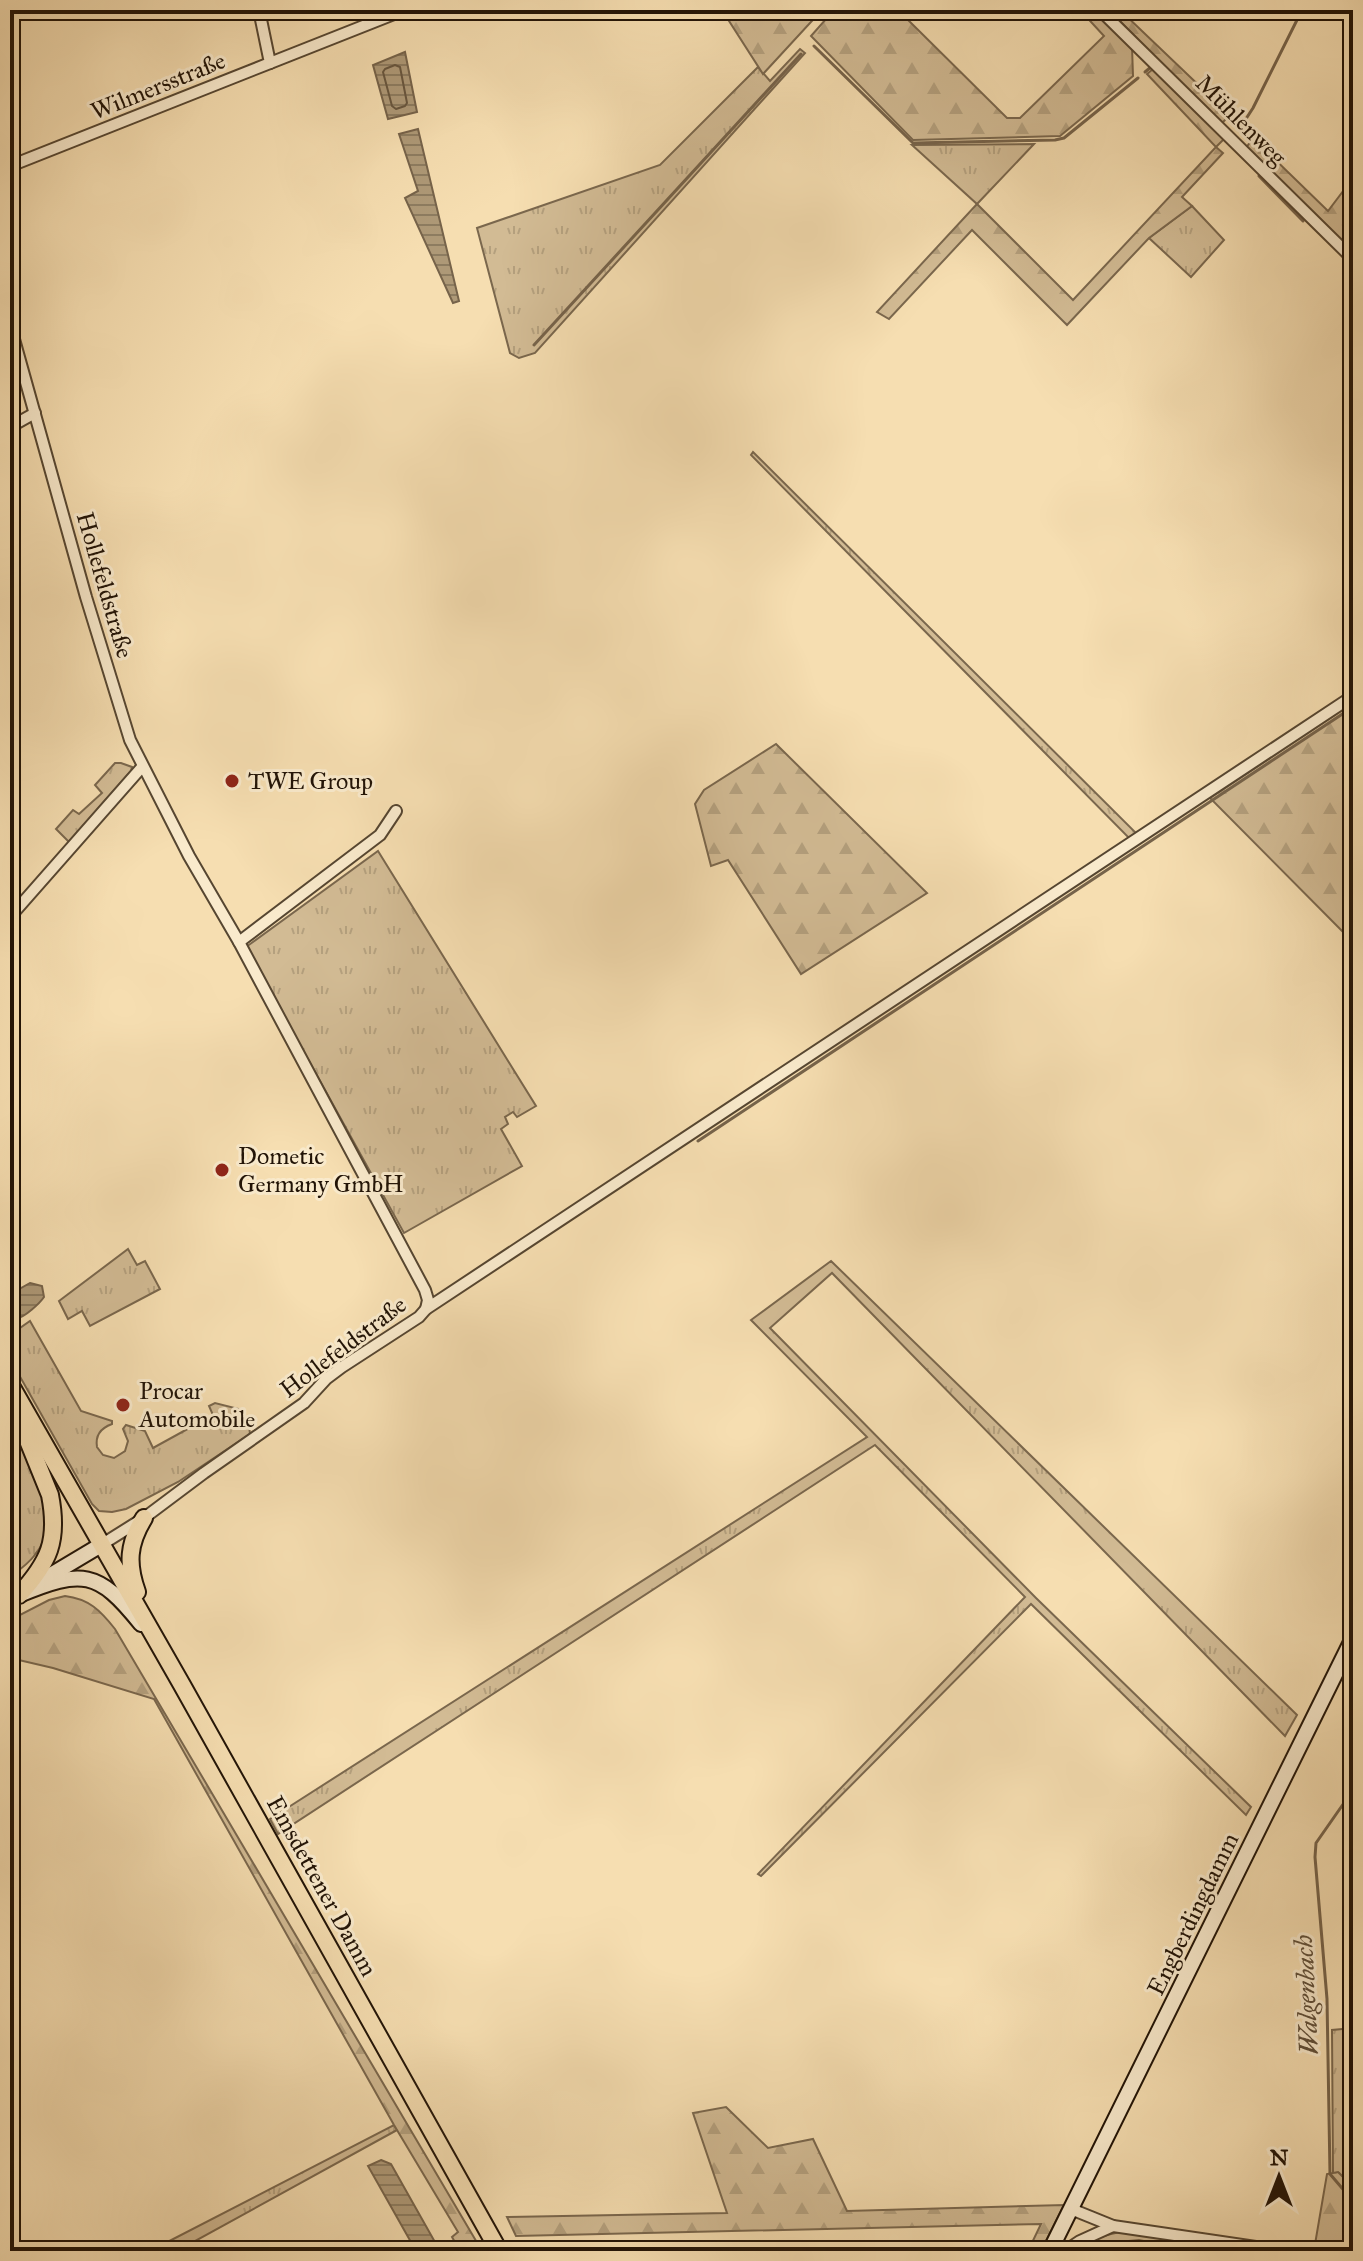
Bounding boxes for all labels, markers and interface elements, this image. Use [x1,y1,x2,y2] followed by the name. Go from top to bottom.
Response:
[86,45,230,127] street label: Wilmersstraße
[1189,68,1293,172] street label: Mühlenweg
[70,508,140,662] street label: Hollefeldstraße
[248,766,373,796] place label: TWE Group
[223,772,241,790] marker: TWE Group
[238,1141,403,1199] place label: Dometic Germany GmbH
[213,1161,231,1179] marker: Dometic Germany GmbH
[274,1290,412,1404] street label: Hollefeldstraße
[138,1376,255,1434] place label: Procar Automobile
[114,1396,132,1414] marker: Procar Automobile
[260,1791,384,1981] street label: Emsdettener Damm
[1141,1828,1245,2000] street label: Engberdingdamm
[1287,1934,1325,2056] water label: Walgenbach
[1239,2137,1319,2217] north arrow
[1270,2144,1289,2171] text: N

